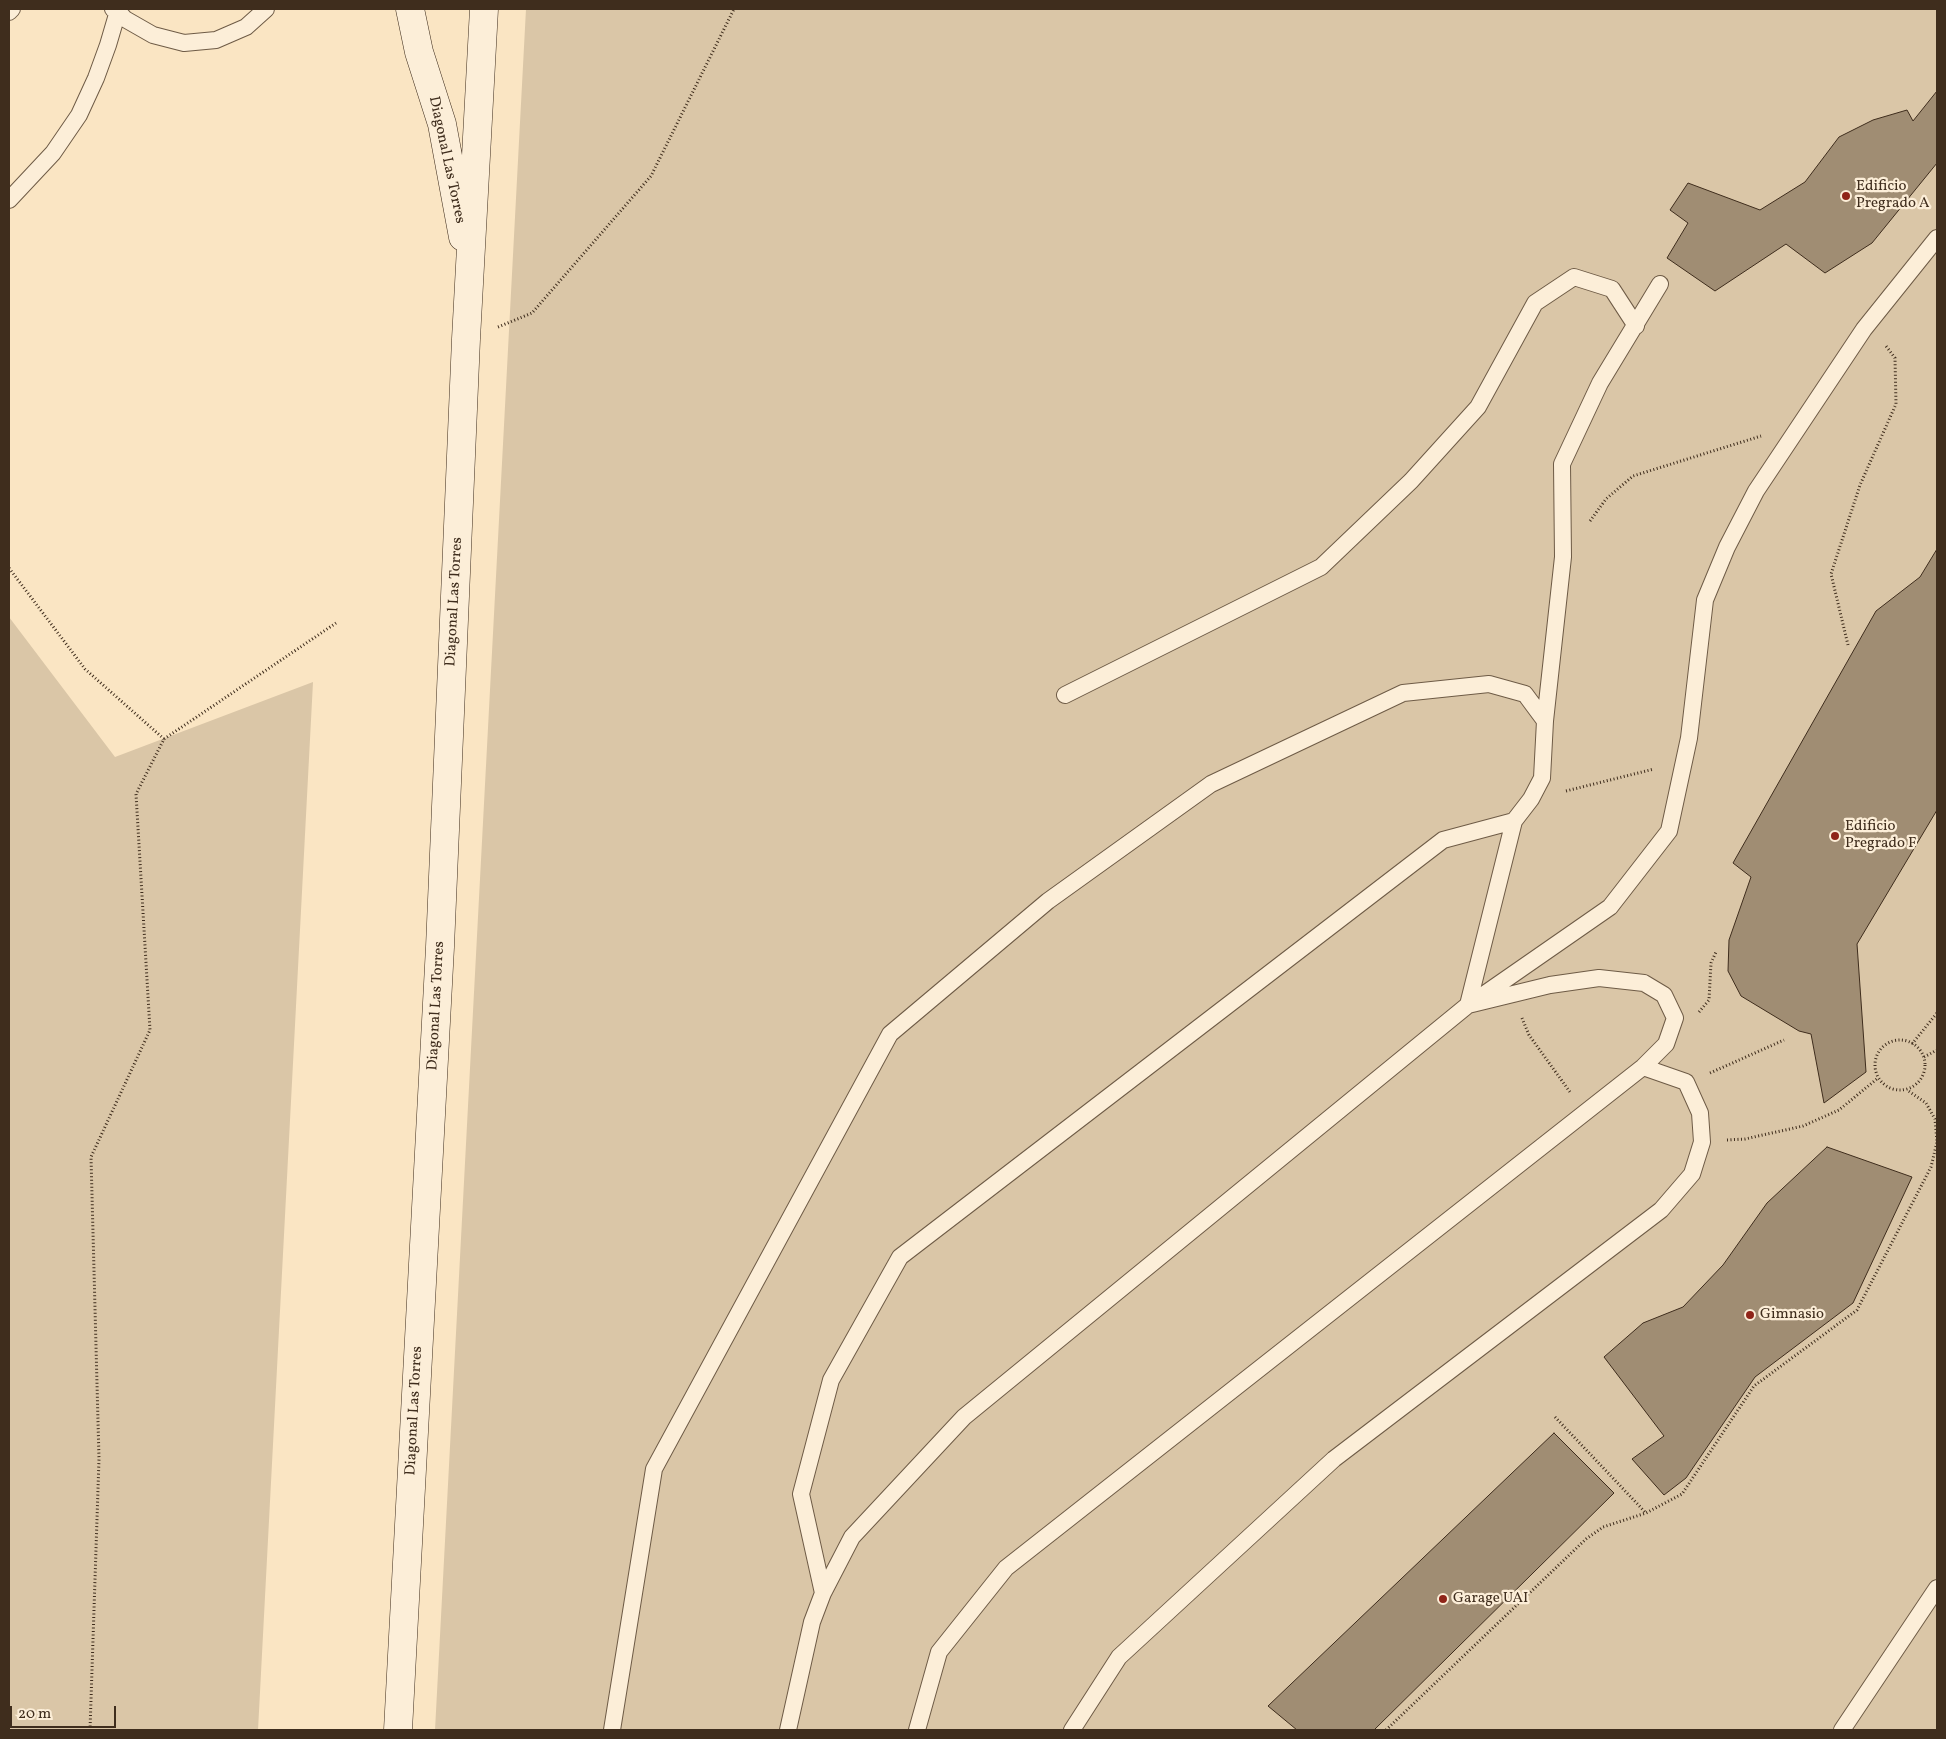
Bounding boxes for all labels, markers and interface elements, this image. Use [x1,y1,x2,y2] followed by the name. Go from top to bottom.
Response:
[424,95,468,225] street label: Diagonal Las Torres
[1856,178,1930,213] place label: Edificio Pregrado A
[1840,190,1852,202] marker: Edificio Pregrado A
[443,537,467,667] street label: Diagonal Las Torres
[1845,818,1916,853] place label: Edificio Pregrado F
[1829,830,1841,842] marker: Edificio Pregrado F
[425,941,449,1071] street label: Diagonal Las Torres
[1760,1306,1824,1324] place label: Gimnasio
[1744,1309,1756,1321] marker: Gimnasio
[403,1346,427,1476] street label: Diagonal Las Torres
[1453,1590,1528,1608] place label: Garage UAI
[1437,1593,1449,1605] marker: Garage UAI
[12,1696,119,1728] scale bar
[18,1704,51,1725] text: 20 m

